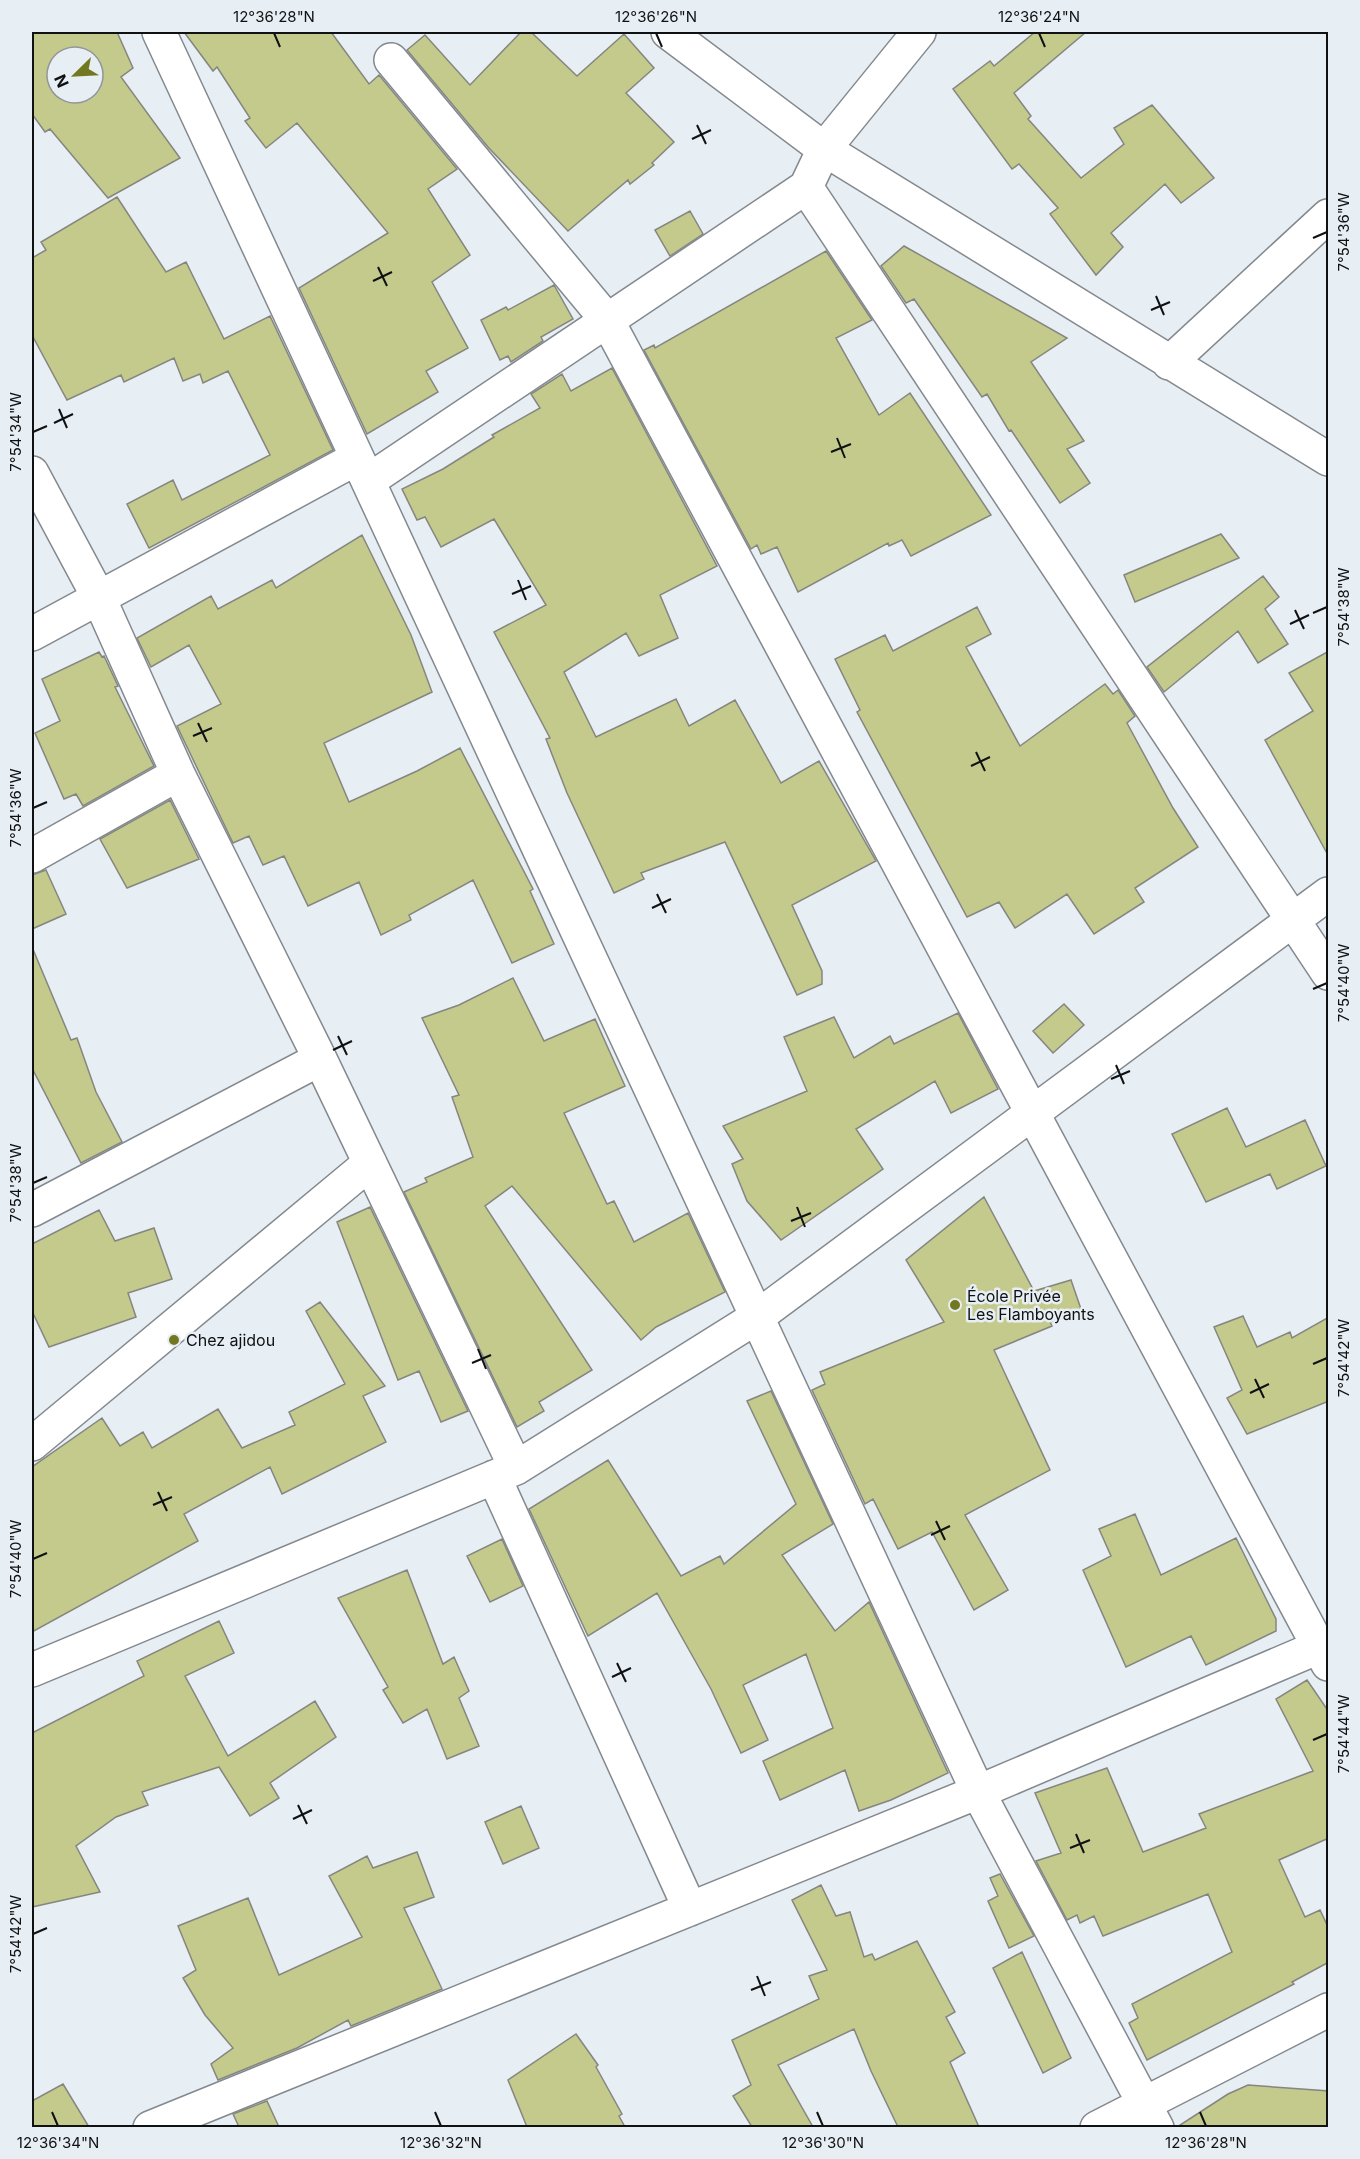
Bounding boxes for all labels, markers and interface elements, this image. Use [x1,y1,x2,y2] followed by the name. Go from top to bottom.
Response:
[233,7,315,26] text: 12°36'28"N
[615,7,697,26] text: 12°36'26"N
[998,7,1080,26] text: 12°36'24"N
[45,45,105,105] north arrow
[50,71,73,91] text: N
[1334,192,1353,271] text: 7°54'36"W
[6,392,25,472] text: 7°54'34"W
[1334,567,1353,646] text: 7°54'38"W
[6,768,25,847] text: 7°54'36"W
[1334,943,1353,1022] text: 7°54'40"W
[6,1143,25,1222] text: 7°54'38"W
[967,1286,1095,1324] place label: École Privée Les Flamboyants
[948,1298,962,1312] marker: École Privée Les Flamboyants
[1334,1319,1353,1397] text: 7°54'42"W
[186,1330,275,1350] place label: Chez ajidou
[167,1333,181,1347] marker: Chez ajidou
[6,1519,25,1598] text: 7°54'40"W
[1334,1694,1353,1773] text: 7°54'44"W
[6,1895,25,1973] text: 7°54'42"W
[17,2133,99,2152] text: 12°36'34"N
[400,2133,482,2152] text: 12°36'32"N
[782,2133,864,2152] text: 12°36'30"N
[1165,2133,1247,2152] text: 12°36'28"N

